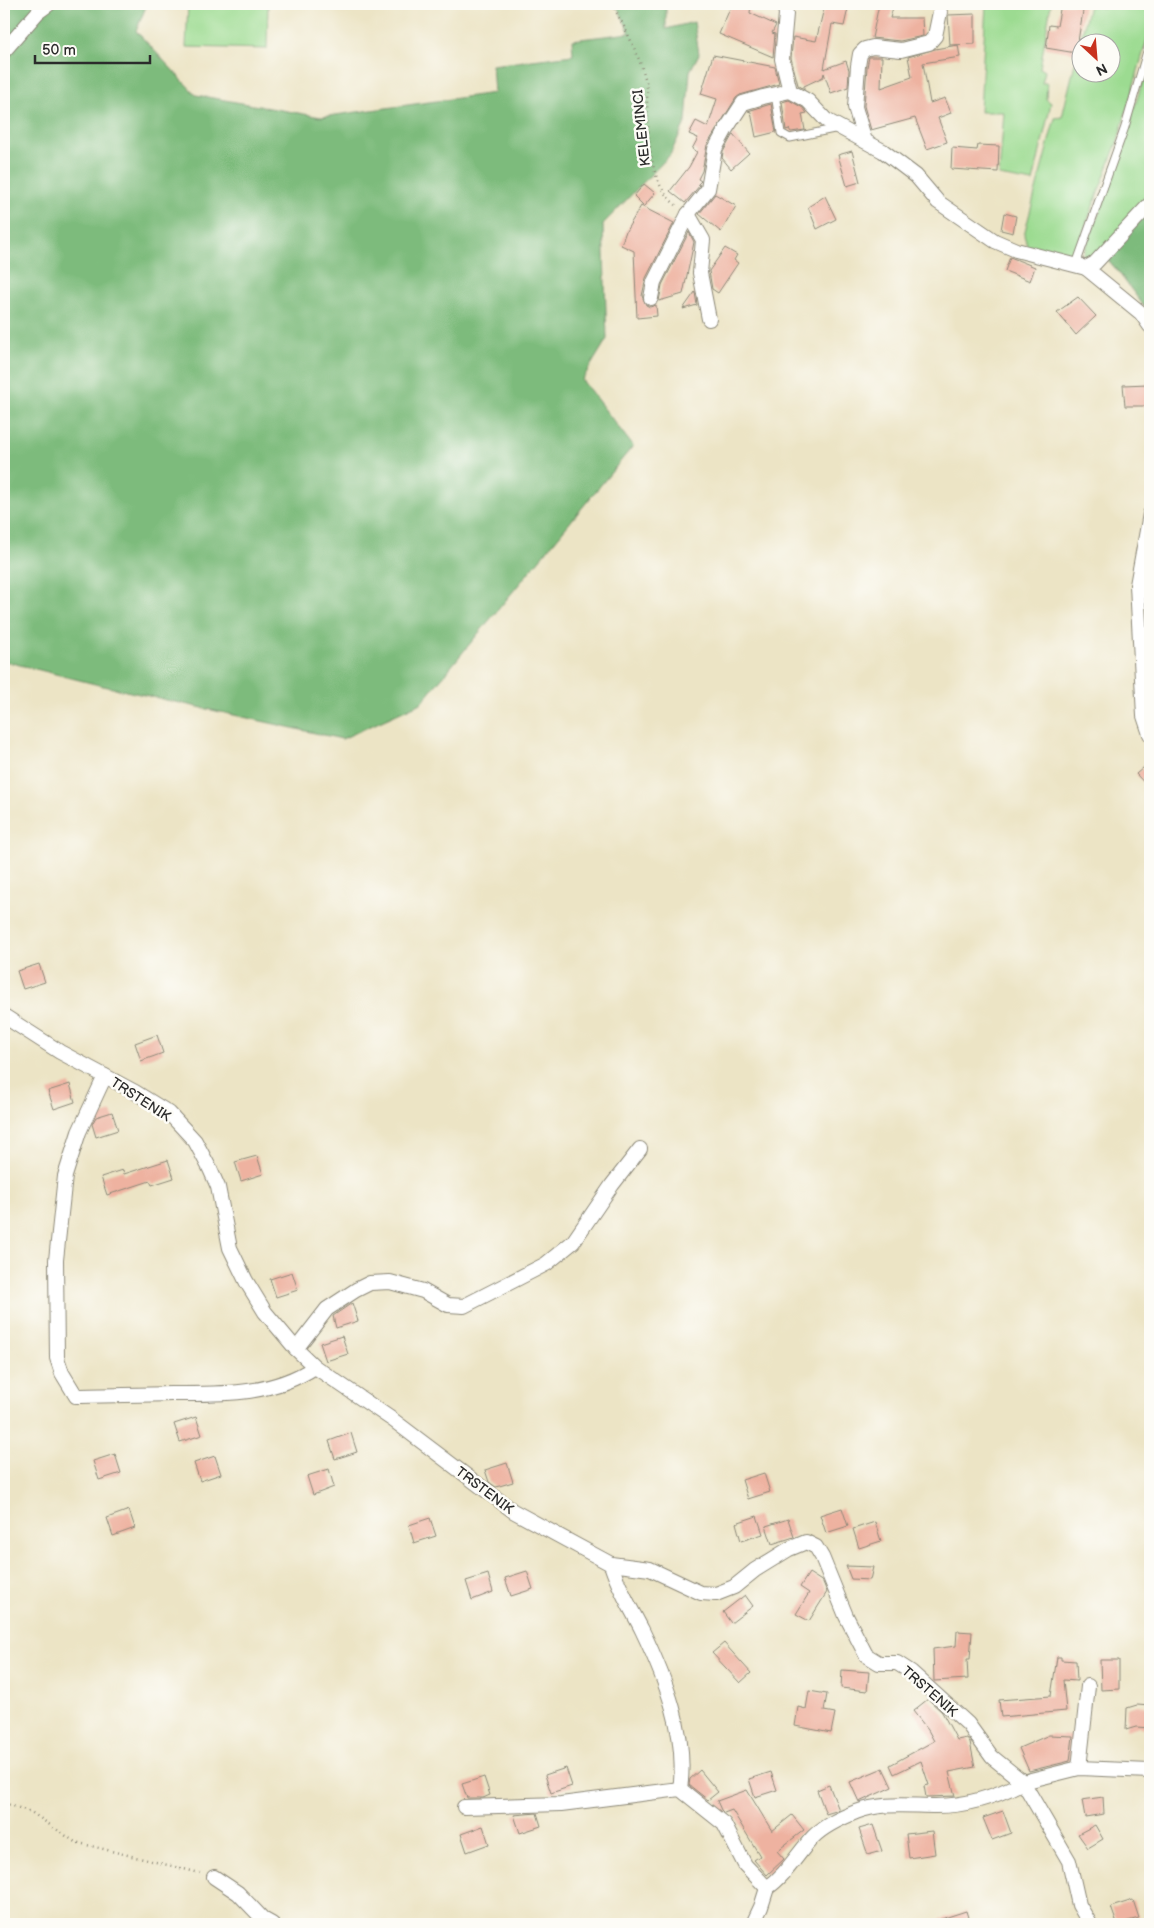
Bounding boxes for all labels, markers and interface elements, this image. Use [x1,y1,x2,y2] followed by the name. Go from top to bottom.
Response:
[35,32,150,64] scale bar
[1072,32,1122,82] north arrow
[42,41,76,60] text: 50 m
[1093,59,1110,79] text: N
[629,89,654,167] street label: KELEMINCI
[108,1074,175,1126] street label: TRSTENIK
[452,1463,518,1518] street label: TRSTENIK
[898,1663,962,1721] street label: TRSTENIK

